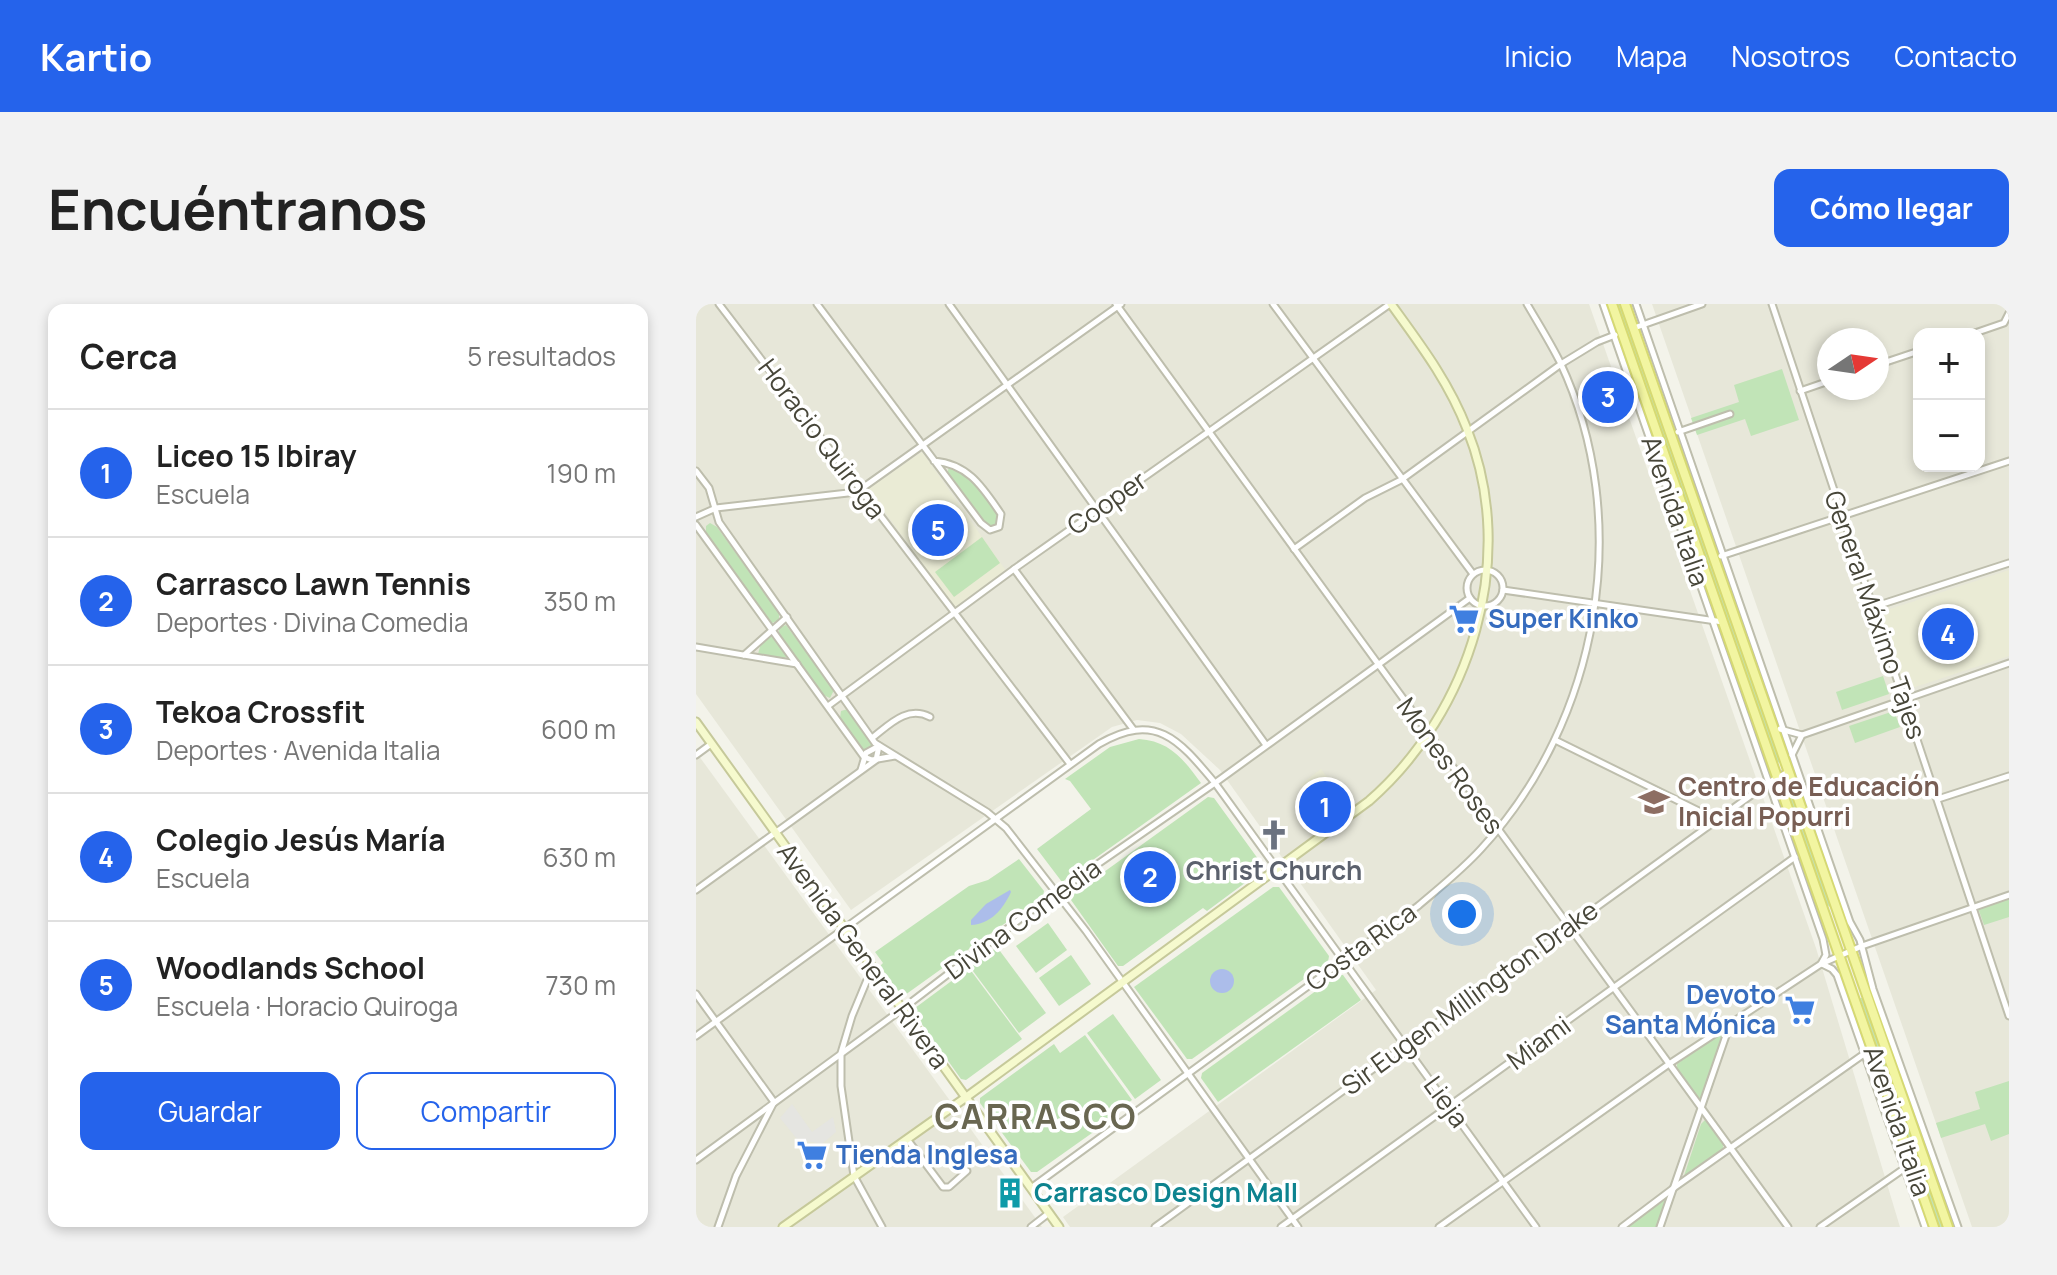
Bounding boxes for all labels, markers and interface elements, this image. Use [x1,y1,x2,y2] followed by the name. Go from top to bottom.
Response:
[40,30,152,82] text: Kartio
[1504,37,1572,75] text: Inicio
[1616,37,1687,75] text: Mapa
[1731,37,1850,75] text: Nosotros
[1894,37,2017,75] text: Contacto
[1774,169,2009,247] button: Cómo llegar
[48,170,427,247] text: Encuéntranos
[1817,328,1889,400] north arrow
[1913,328,1985,472] map controls
[1913,328,1985,400] button: +
[80,333,178,379] text: Cerca
[467,338,616,374] text: 5 resultados
[751,351,895,526] street label: Horacio Quiroga
[1582,367,1634,427] pin: 3
[1913,400,1985,472] button: −
[1633,431,1719,591] street label: Avenida Italia
[156,435,357,476] text: Liceo 15 Ibiray
[100,455,112,491] text: 1
[547,455,616,491] text: 190 m
[1060,462,1153,543] street label: Cooper
[156,476,250,512] text: Escuela
[1817,486,1935,744] street label: General Máximo Tajes
[912,500,964,560] pin: 5
[156,563,471,604] text: Carrasco Lawn Tennis
[98,583,114,619] text: 2
[543,583,616,619] text: 350 m
[1488,600,1639,636] place label: Super Kinko
[1447,602,1481,636] supermarket icon: Super Kinko
[156,604,468,640] text: Deportes · Divina Comedia
[1922,604,1974,664] pin: 4
[1389,690,1513,841] street label: Mones Roses
[156,691,365,732] text: Tekoa Crossfit
[98,711,114,747] text: 3
[541,711,616,747] text: 600 m
[156,732,440,768] text: Deportes · Avenida Italia
[1678,768,1940,834] place label: Centro de Educación Inicial Popurri
[1299,777,1351,837] pin: 1
[1637,785,1671,819] school or university icon: Centro de Educación Inicial Popurri
[1257,818,1291,852] church icon: Christ Church
[156,819,446,860] text: Colegio Jesús María
[769,835,958,1076] street label: Avenida General Rivera
[98,839,114,875] text: 4
[542,839,616,875] text: 630 m
[1124,847,1176,907] pin: 2
[937,849,1108,987] street label: Divina Comedia
[1186,852,1362,888] place label: Christ Church
[156,860,250,896] text: Escuela
[1334,892,1605,1103] street label: Sir Eugen Millington Drake
[1298,894,1423,999] street label: Costa Rica
[1442,894,1482,934] your location
[156,947,425,988] text: Woodlands School
[98,967,114,1003] text: 5
[545,967,616,1003] text: 730 m
[1605,976,1776,1042] place label: Devoto Santa Mónica
[156,988,458,1024] text: Escuela · Horacio Quiroga
[1783,993,1817,1027] supermarket icon: Devoto Santa Mónica
[1499,1007,1578,1077] street label: Miami
[1855,1041,1941,1201] street label: Avenida Italia
[1416,1068,1478,1134] street label: Lieja
[80,1072,340,1150] button: Guardar
[356,1072,616,1150] button: Compartir
[934,1093,1138,1139] district label: CARRASCO
[836,1136,1018,1172] place label: Tienda Inglesa
[795,1138,829,1172] supermarket icon: Tienda Inglesa
[1034,1174,1298,1210] place label: Carrasco Design Mall
[993,1176,1027,1210] building icon: Carrasco Design Mall

